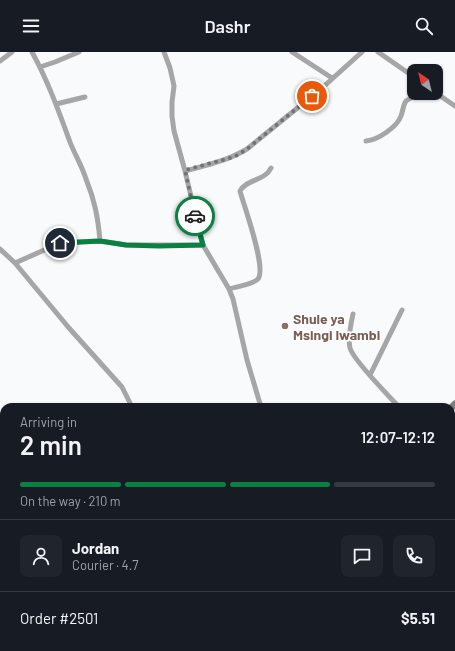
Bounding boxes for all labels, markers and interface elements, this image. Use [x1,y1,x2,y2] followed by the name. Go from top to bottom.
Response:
[20,15,42,37] icon: menu
[205,15,250,37] text: Dashr
[413,15,435,37] icon: search
[407,64,443,100] north arrow
[407,64,443,100] map controls
[295,79,329,113] pin
[301,85,323,107] icon: bag
[175,196,215,236] courier
[184,205,206,227] icon: car
[43,226,77,260] pin
[49,232,71,254] icon: home
[293,310,380,343] place label: Shule ya Msingi Iwambi
[280,321,290,331] marker: Shule ya Msingi Iwambi
[20,414,77,430] text: Arriving in
[361,428,435,446] text: 12:07–12:12
[20,429,82,460] text: 2 min
[20,493,121,509] text: On the way · 210 m
[20,535,62,577] button: person
[341,535,383,577] button: chat
[393,535,435,577] button: phone
[72,539,119,557] text: Jordan
[72,557,139,573] text: Courier · 4.7
[20,609,98,627] text: Order #2501
[401,609,435,627] text: $5.51

